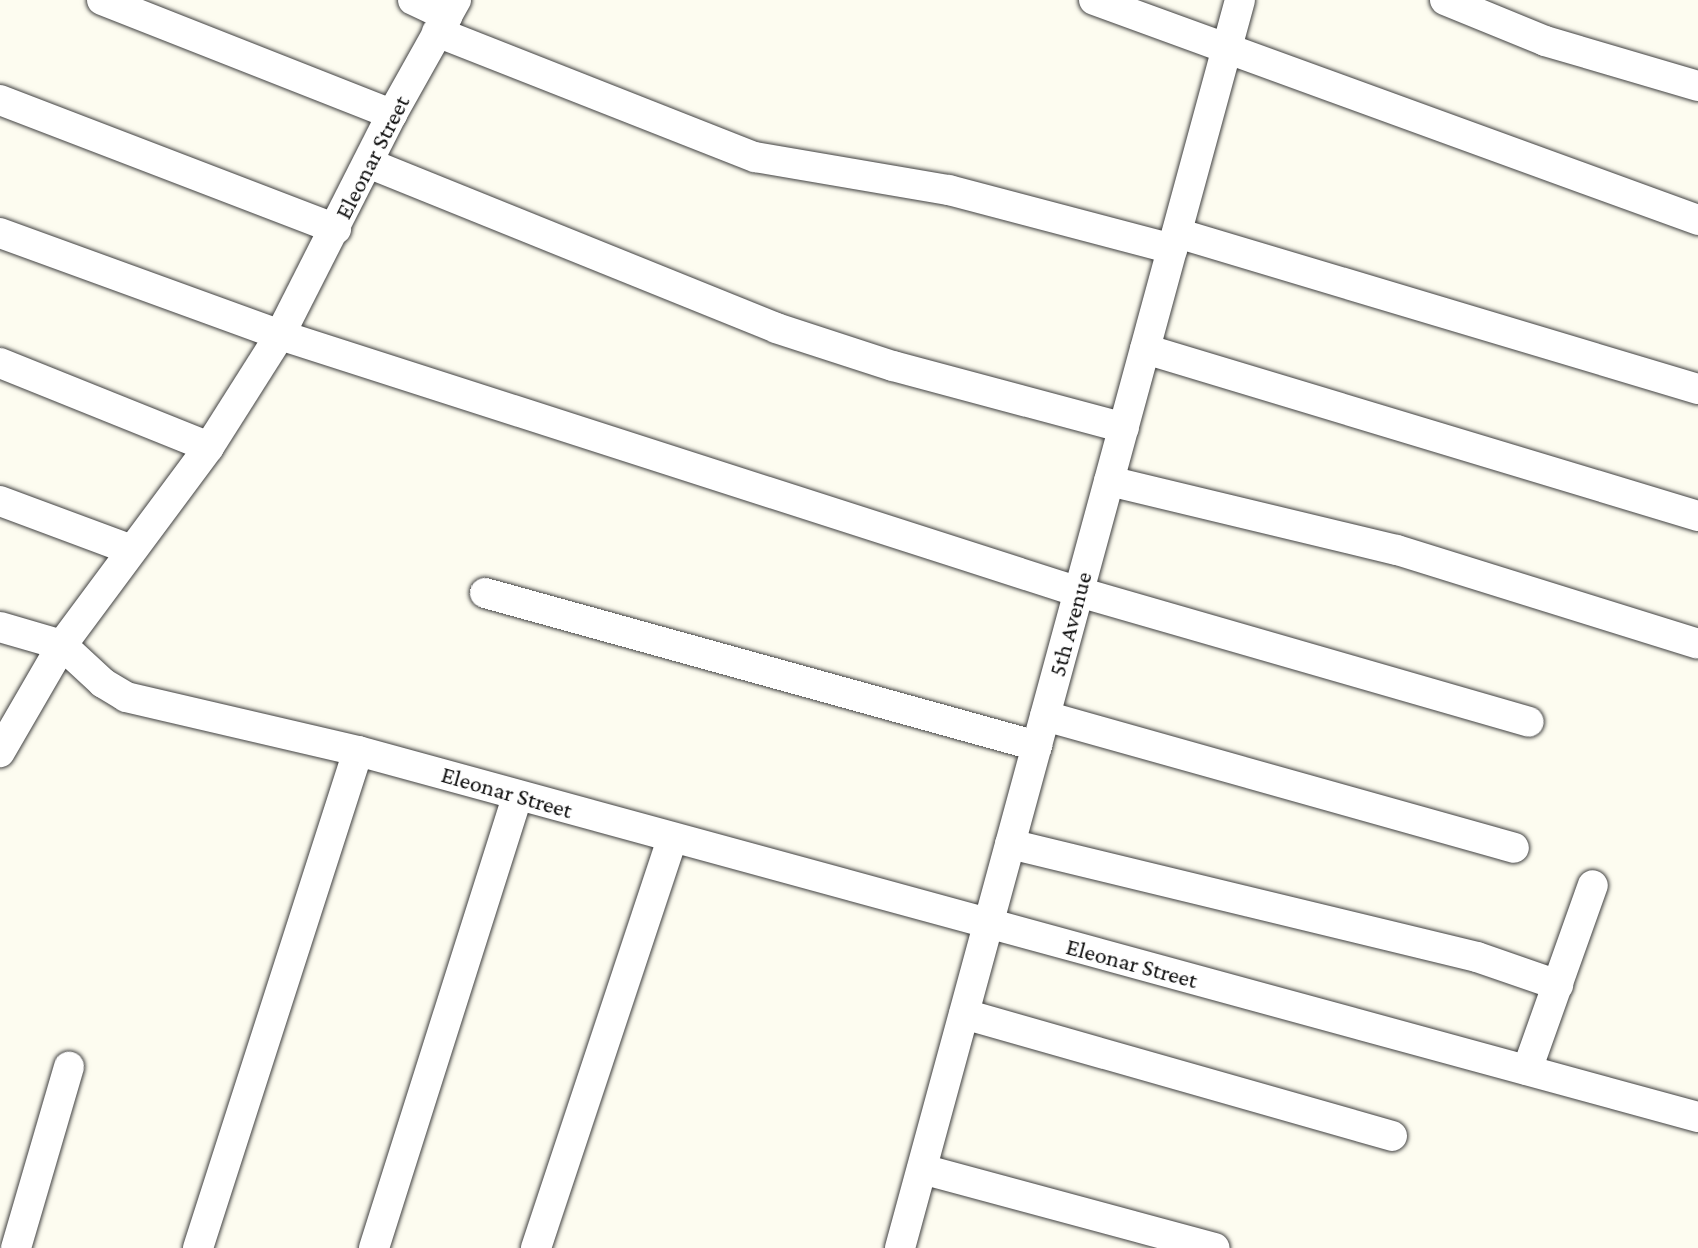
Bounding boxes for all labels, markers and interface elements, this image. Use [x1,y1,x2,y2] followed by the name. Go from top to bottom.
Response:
[329,90,415,224] street label: Eleonar Street
[1042,568,1098,680] street label: 5th Avenue
[438,760,576,824] street label: Eleonar Street
[1063,932,1201,994] street label: Eleonar Street

